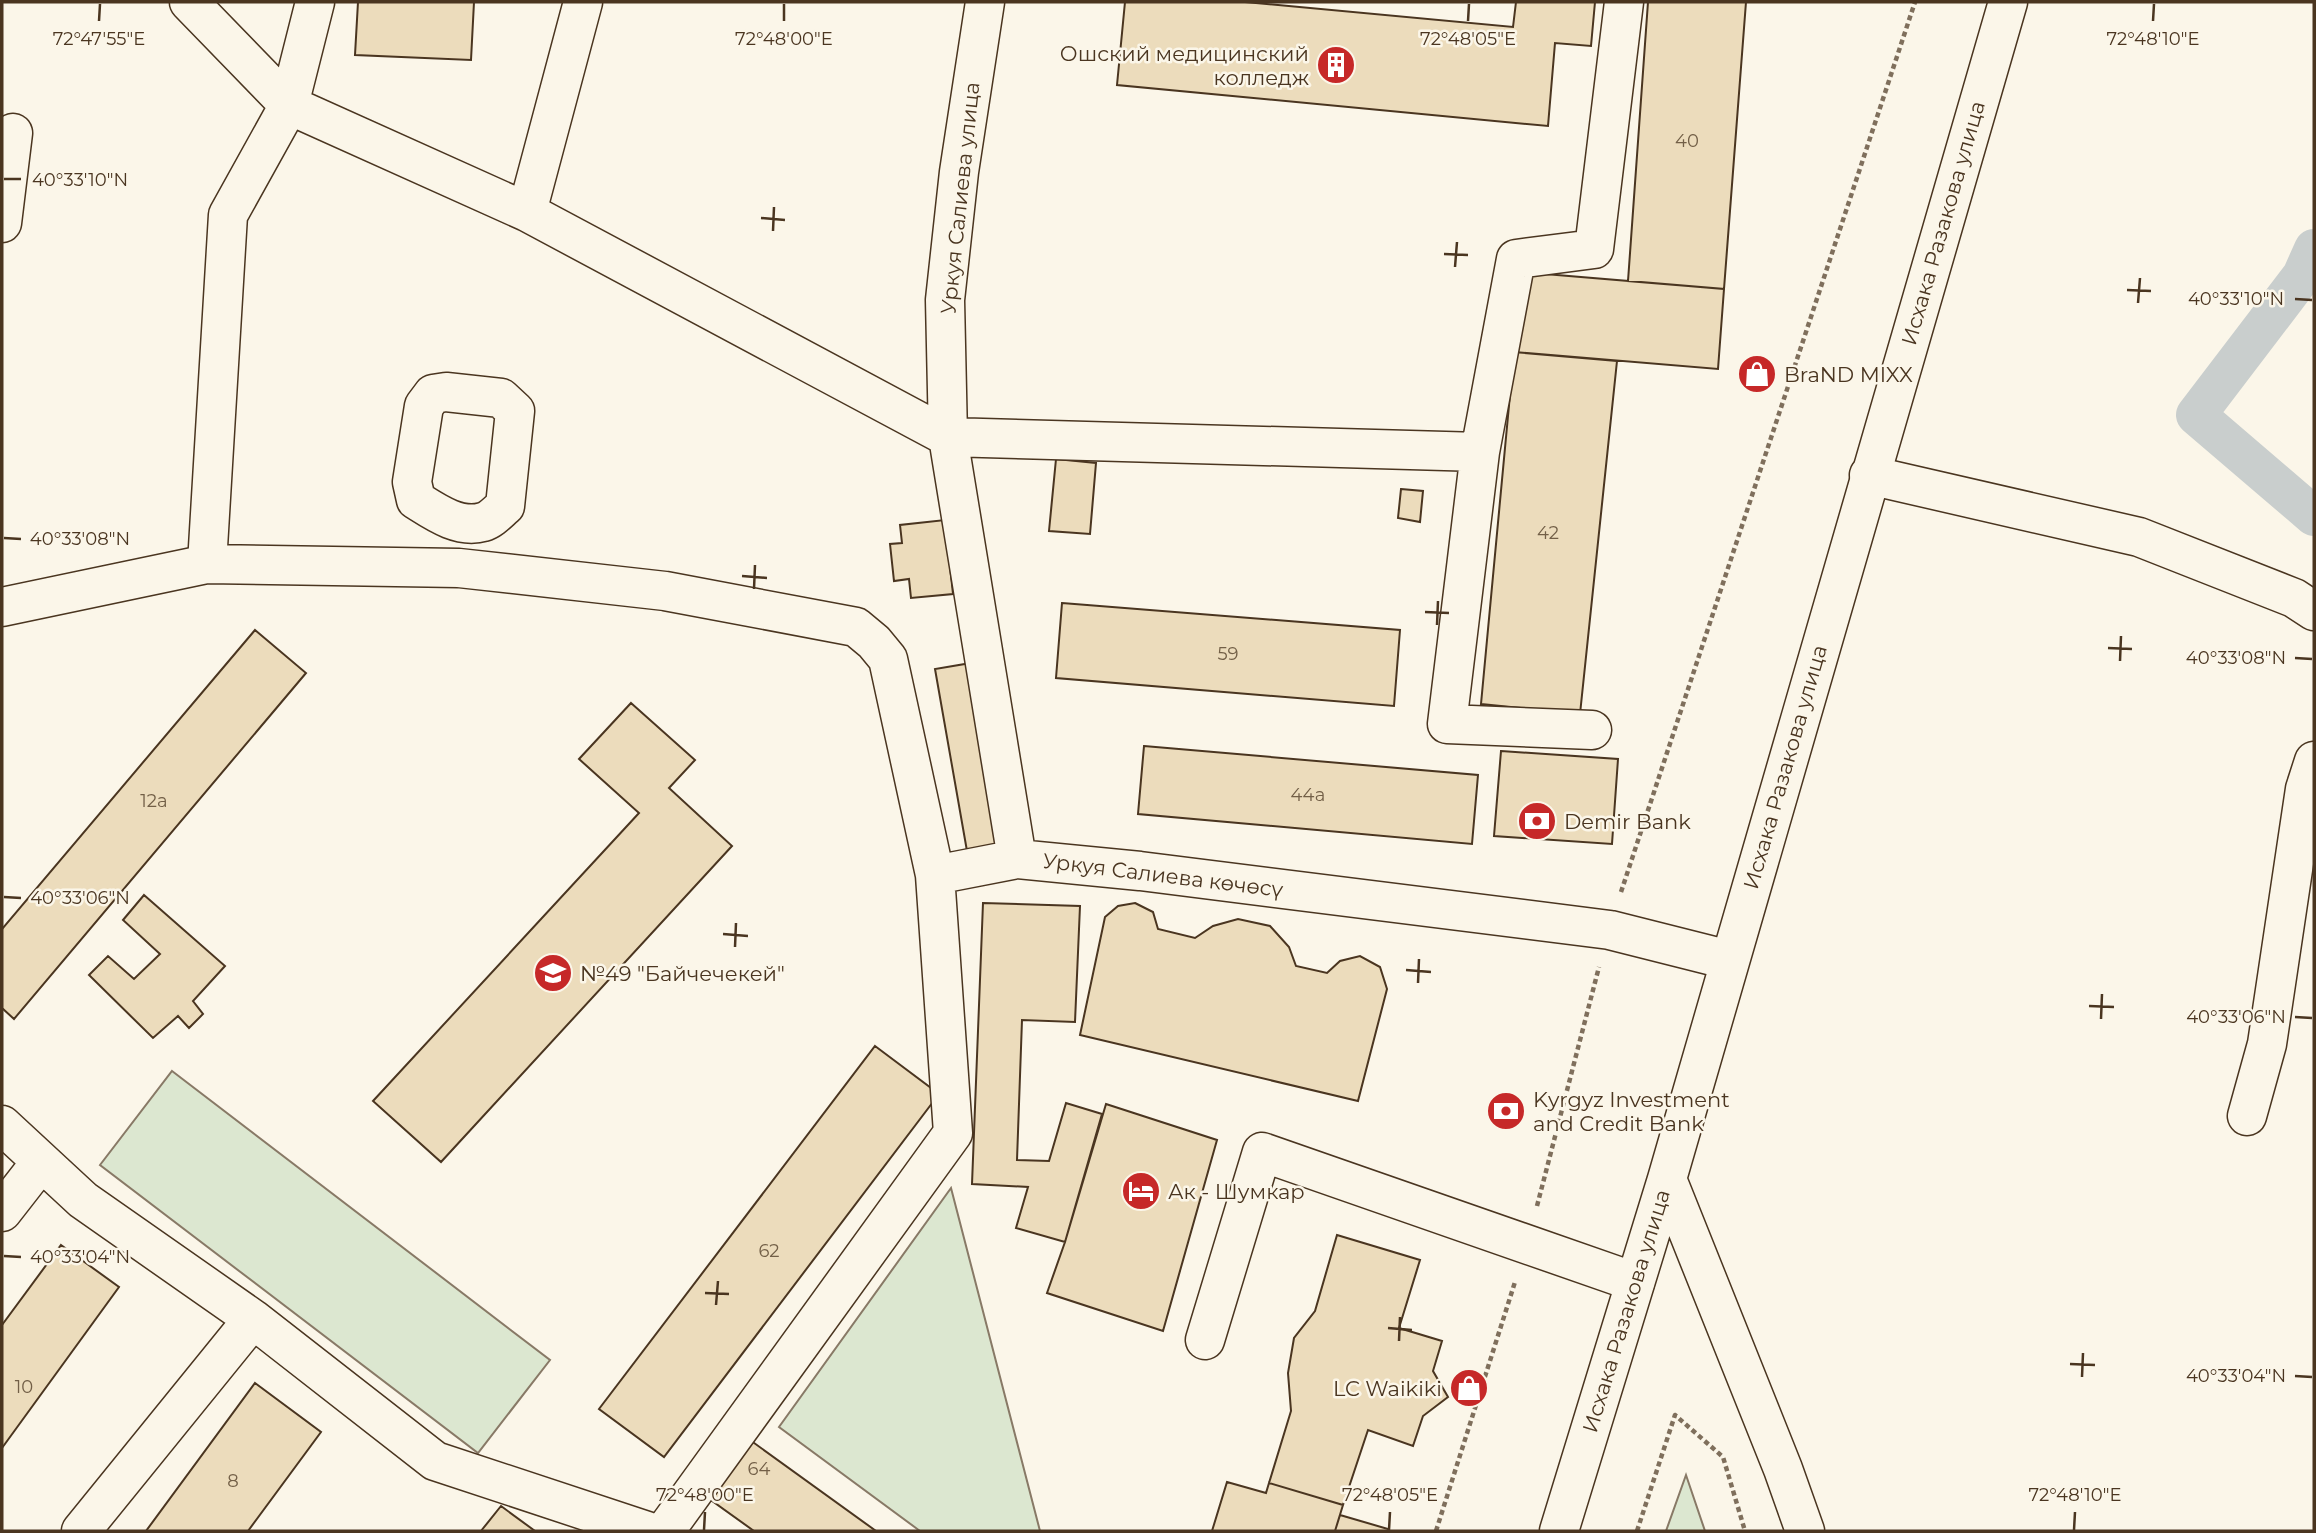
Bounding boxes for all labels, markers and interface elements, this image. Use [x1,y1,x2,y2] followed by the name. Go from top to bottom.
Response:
[53,28,145,50] text: 72°47'55"E
[735,28,833,50] text: 72°48'00"E
[1420,28,1516,50] text: 72°48'05"E
[2106,28,2200,50] text: 72°48'10"E
[1060,41,1309,90] place label: Ошский медицинский колледж
[1315,44,1357,86] building icon: Ошский медицинский колледж
[935,81,985,315] street label: Уркуя Салиева улица
[1896,98,1990,348] street label: Исхака Разакова улица
[1675,130,1699,152] house number: 40
[32,169,128,191] text: 40°33'10"N
[2188,288,2284,310] text: 40°33'10"N
[1736,353,1778,395] shop icon: BraND MIXX
[1784,362,1913,387] place label: BraND MIXX
[1537,522,1559,544] house number: 42
[30,528,130,550] text: 40°33'08"N
[1738,642,1832,892] street label: Исхака Разакова улица
[1217,643,1239,665] house number: 59
[2186,647,2286,669] text: 40°33'08"N
[1291,784,1325,806] house number: 44a
[140,790,168,812] house number: 12a
[1516,800,1558,842] bank icon: Demir Bank
[1564,809,1691,834] place label: Demir Bank
[1041,848,1285,902] street label: Уркуя Салиева көчөсү
[30,887,130,909] text: 40°33'06"N
[532,952,574,994] school or university icon: №49 "Байчечекей"
[580,961,785,986] place label: №49 "Байчечекей"
[2186,1006,2286,1028] text: 40°33'06"N
[1533,1087,1730,1136] place label: Kyrgyz Investment and Credit Bank
[1485,1090,1527,1132] bank icon: Kyrgyz Investment and Credit Bank
[1120,1170,1162,1212] hotel icon: Ак - Шумкар
[1168,1179,1305,1204] place label: Ак - Шумкар
[1577,1186,1675,1436] street label: Исхака Разакова улица
[758,1240,780,1262] house number: 62
[30,1246,130,1268] text: 40°33'04"N
[2186,1365,2286,1387] text: 40°33'04"N
[1448,1367,1490,1409] shop icon: LC Waikiki
[15,1376,33,1398] house number: 10
[1333,1376,1442,1401] place label: LC Waikiki
[748,1458,771,1480] house number: 64
[227,1470,239,1492] house number: 8
[656,1484,754,1506] text: 72°48'00"E
[1342,1484,1438,1506] text: 72°48'05"E
[2028,1484,2122,1506] text: 72°48'10"E

